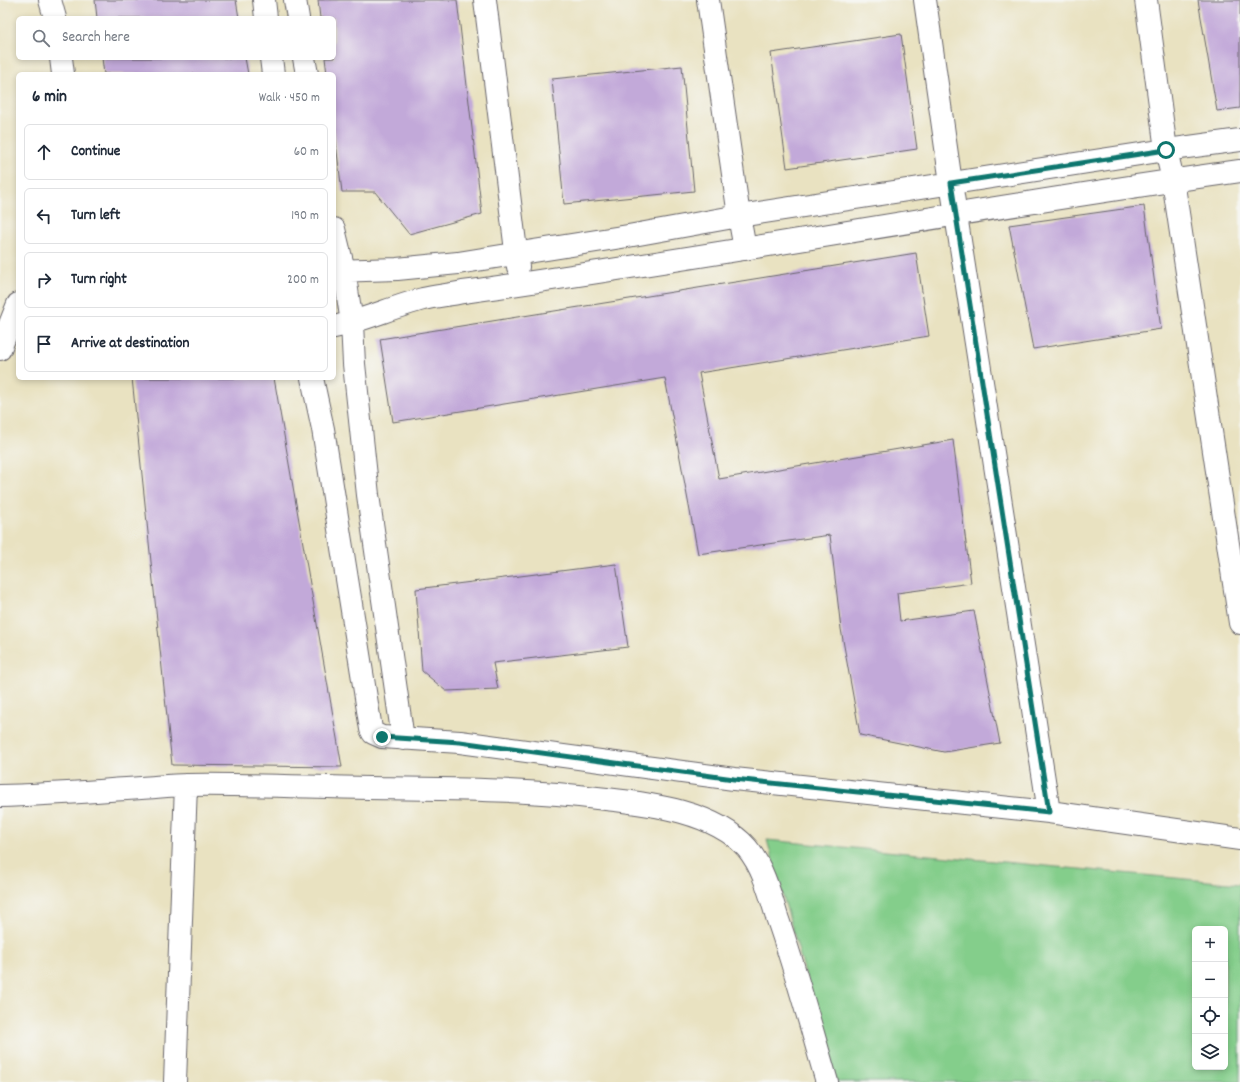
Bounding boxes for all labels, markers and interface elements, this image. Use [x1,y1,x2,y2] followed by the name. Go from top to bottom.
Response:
[16,16,336,60] search box
[30,27,52,49] icon: search
[62,27,130,49] text: Search here
[32,86,67,110] text: 6 min
[259,89,320,108] text: Walk · 450 m
[33,141,55,163] icon: ahead
[71,141,120,163] text: Continue
[1157,141,1175,159] route start
[294,143,319,162] text: 60 m
[33,205,55,227] icon: left
[71,205,120,227] text: Turn left
[291,207,319,226] text: 190 m
[33,269,55,291] icon: right
[71,269,127,291] text: Turn right
[287,271,319,290] text: 200 m
[33,333,55,355] icon: arrive
[71,333,189,355] text: Arrive at destination
[373,728,391,746] route end
[1192,926,1228,1070] map controls
[1192,926,1228,962] button: +
[1192,962,1228,998] button: −
[1192,998,1228,1034] button: locate
[1192,1034,1228,1070] button: layers

